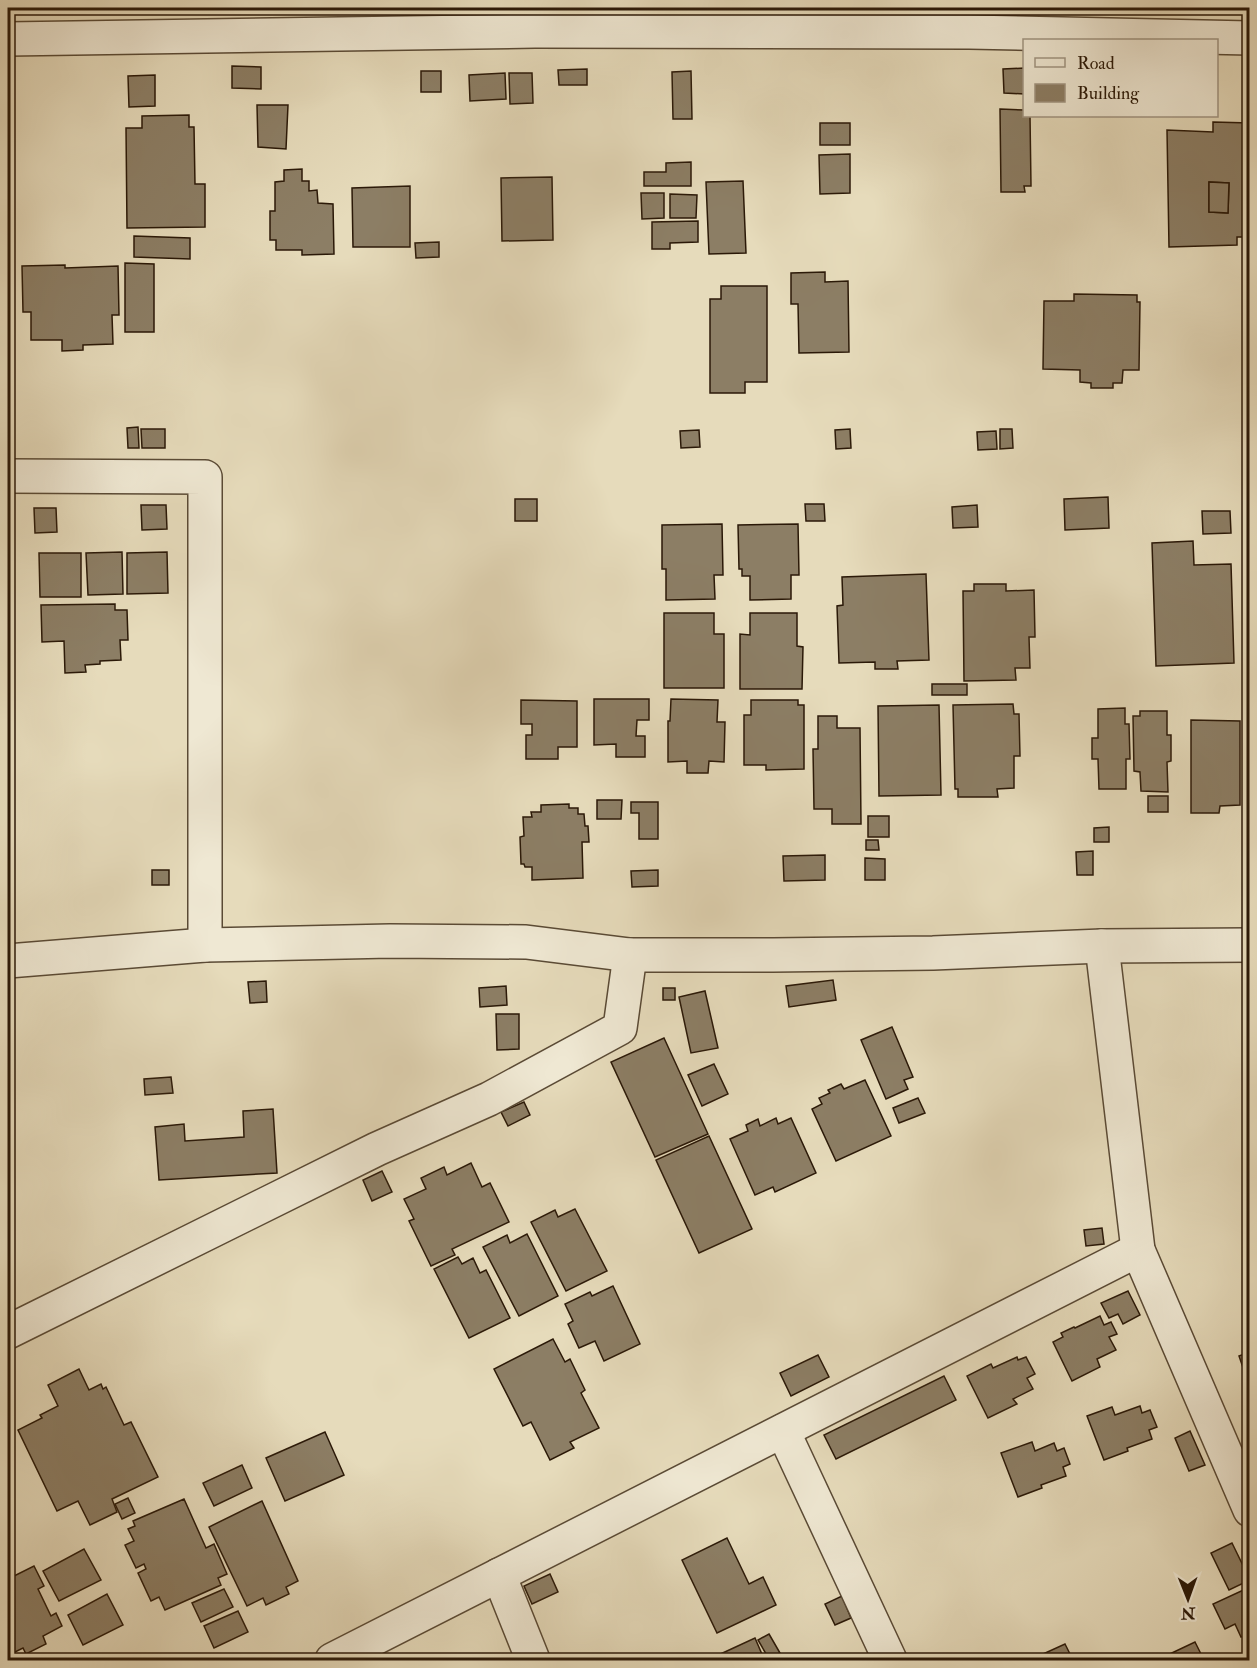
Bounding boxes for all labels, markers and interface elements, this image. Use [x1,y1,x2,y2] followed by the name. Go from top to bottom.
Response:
[1023,39,1218,117] legend
[1077,52,1115,75] text: Road
[1077,82,1140,105] text: Building
[1158,1569,1218,1629] north arrow
[1180,1603,1197,1623] text: N

